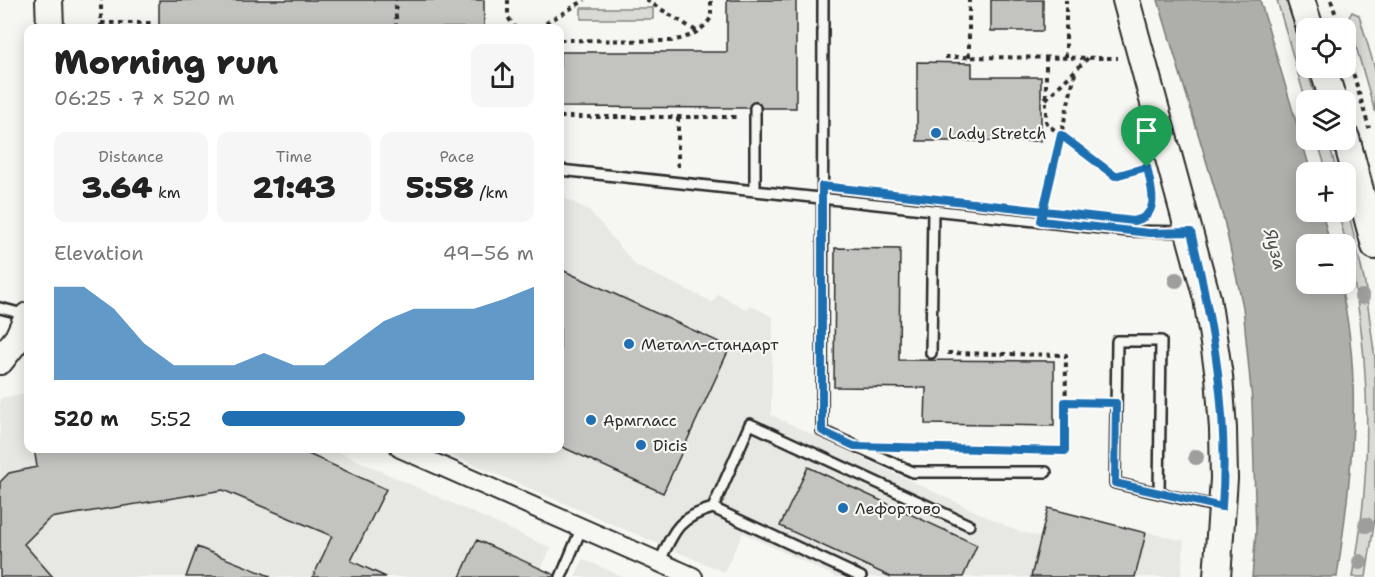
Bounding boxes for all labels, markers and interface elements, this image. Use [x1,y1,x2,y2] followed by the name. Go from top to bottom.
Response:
[1296,18,1356,294] map controls
[1296,18,1356,78] button: locate
[54,40,278,85] text: Morning run
[471,44,534,107] button: share
[54,85,235,111] text: 06:25 · 7 × 520 m
[1296,90,1356,150] button: layers
[1121,105,1172,167] pin
[1130,114,1163,147] icon: arrive
[948,123,1046,144] place label: Lady Stretch
[929,126,943,140] marker: Lady Stretch
[98,146,164,167] text: Distance
[276,146,312,167] text: Time
[439,146,475,167] text: Pace
[1296,162,1356,222] button: +
[81,167,153,208] text: 3.64
[252,167,336,208] text: 21:43
[406,167,474,208] text: 5:58
[153,182,181,203] text: km
[474,182,508,203] text: /km
[1257,225,1292,272] water label: Яуза
[1296,234,1356,294] button: −
[54,240,144,266] text: Elevation
[443,240,534,266] text: 49–56 m
[641,334,779,355] place label: Металл-стандарт
[622,337,636,351] marker: Металл-стандарт
[54,406,119,432] text: 520 m
[150,406,192,432] text: 5:52
[603,410,677,431] place label: Армгласс
[584,413,598,427] marker: Армгласс
[653,435,688,456] place label: Dicis
[634,438,648,452] marker: Dicis
[855,498,941,519] place label: Лефортово
[836,501,850,515] marker: Лефортово

